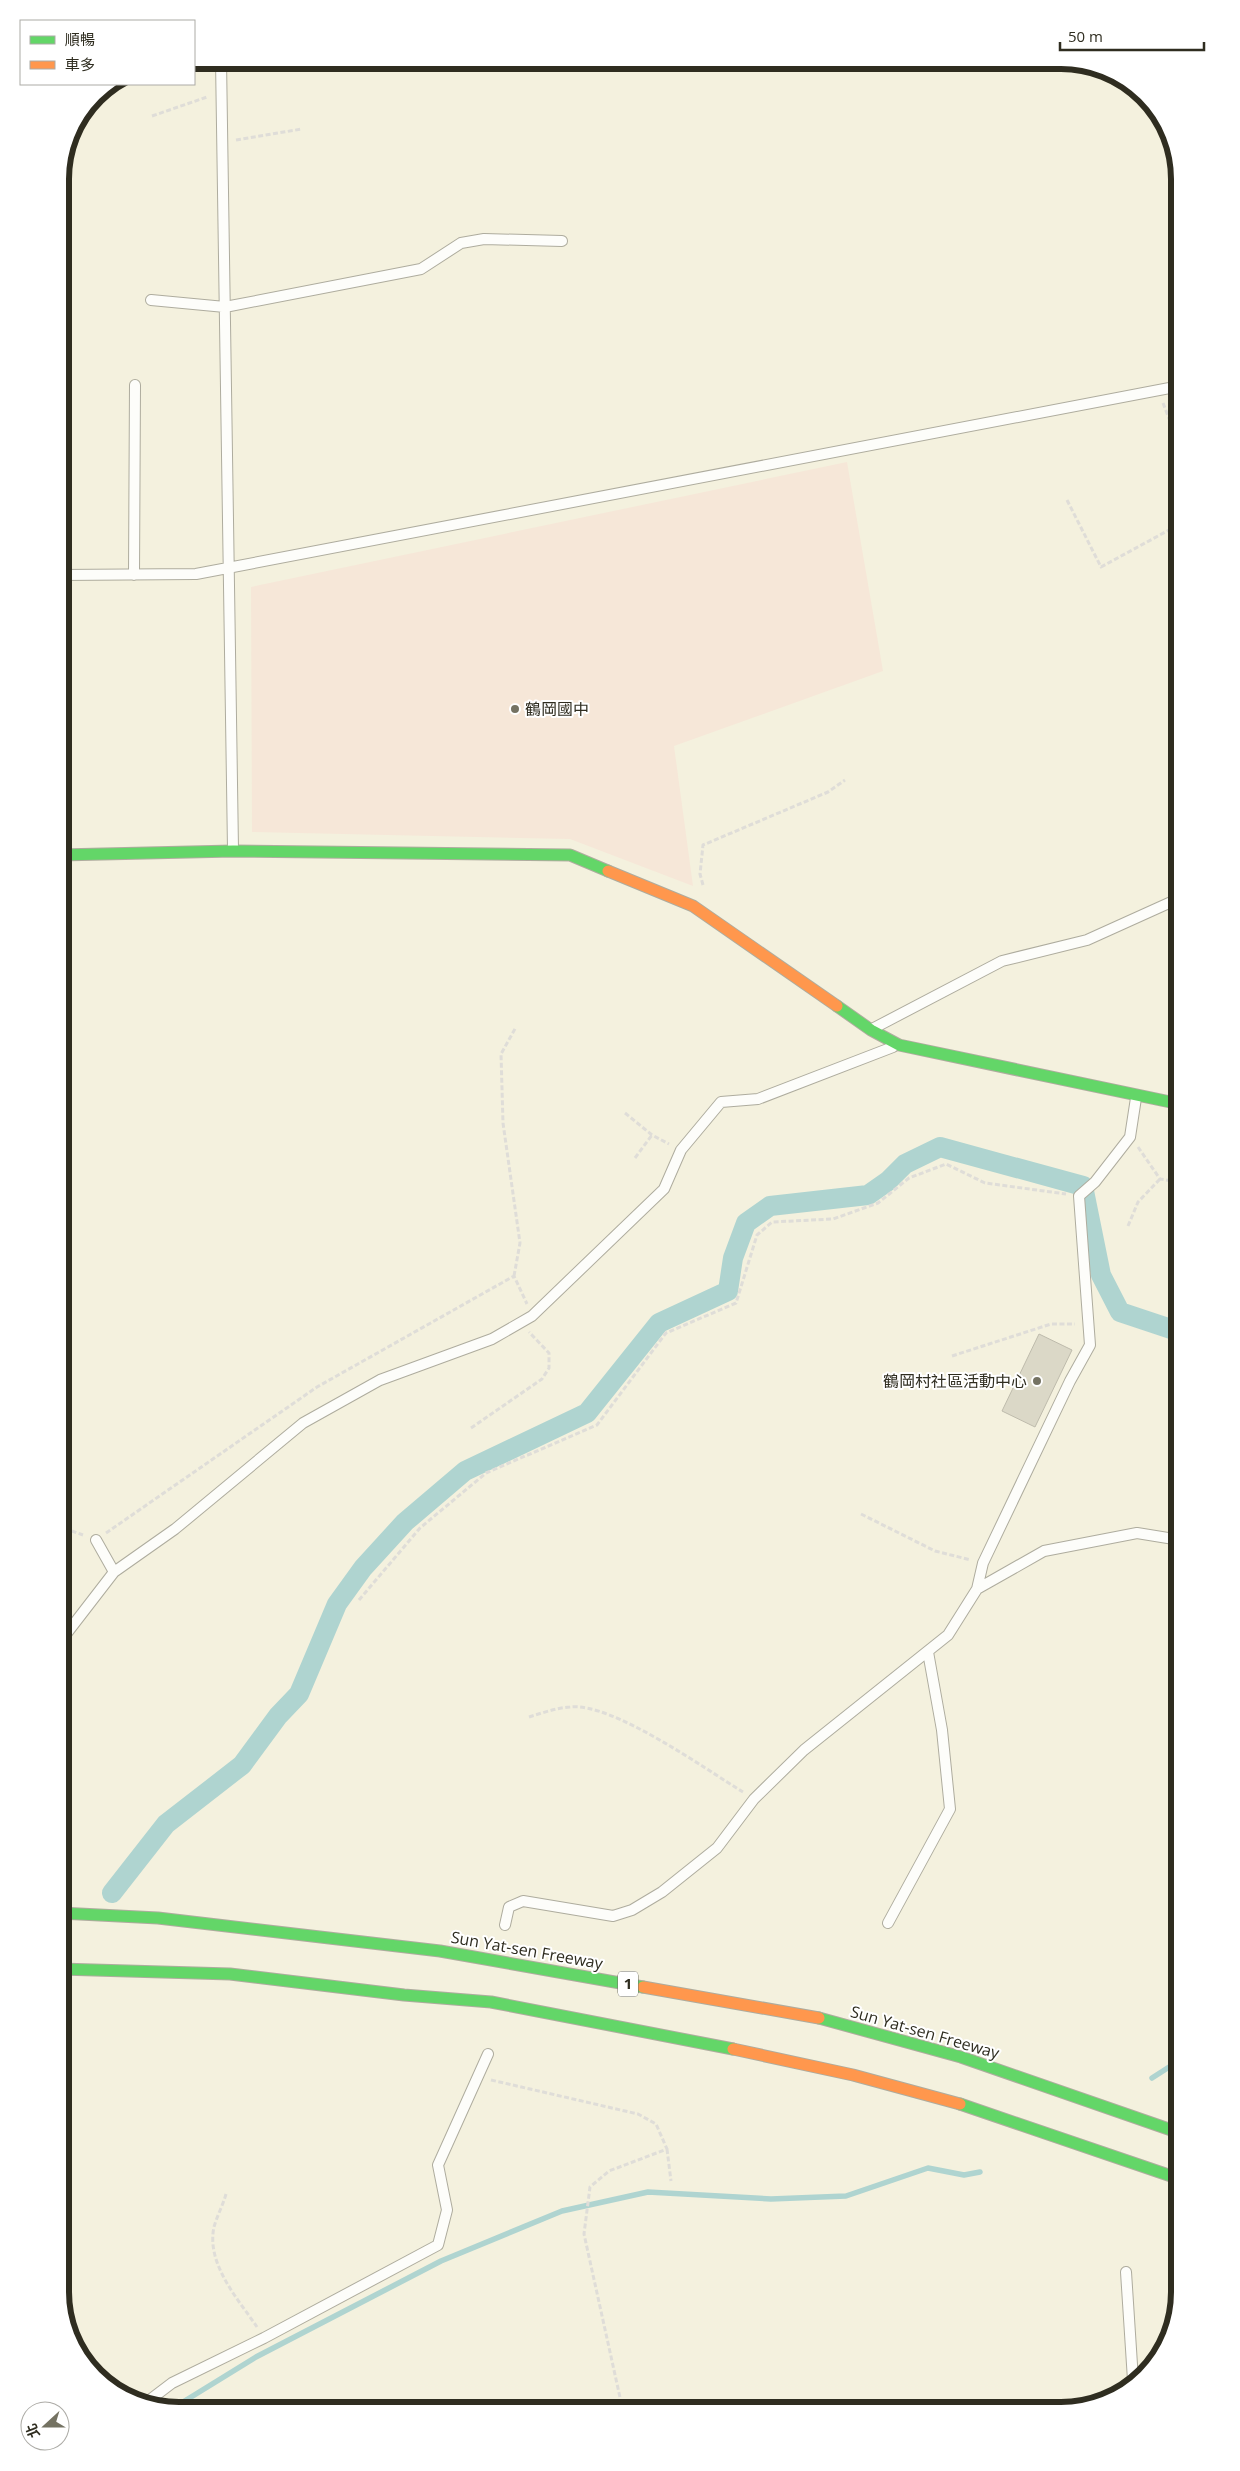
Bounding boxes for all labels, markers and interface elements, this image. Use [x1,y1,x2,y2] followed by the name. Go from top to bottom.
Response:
[20,20,195,85] legend
[1060,20,1204,52] scale bar
[1068,26,1103,46] text: 50 m
[65,29,95,49] text: 順暢
[65,54,95,74] text: 車多
[525,698,589,720] place label: 鶴岡國中
[509,703,521,715] marker: 鶴岡國中
[883,1370,1027,1392] place label: 鶴岡村社區活動中心
[1031,1375,1043,1387] marker: 鶴岡村社區活動中心
[449,1926,606,1974] street label: Sun Yat-sen Freeway
[618,1972,638,1996] road number: 1
[848,2000,1003,2064] street label: Sun Yat-sen Freeway
[20,2401,70,2451] north arrow
[21,2421,44,2441] text: 北

